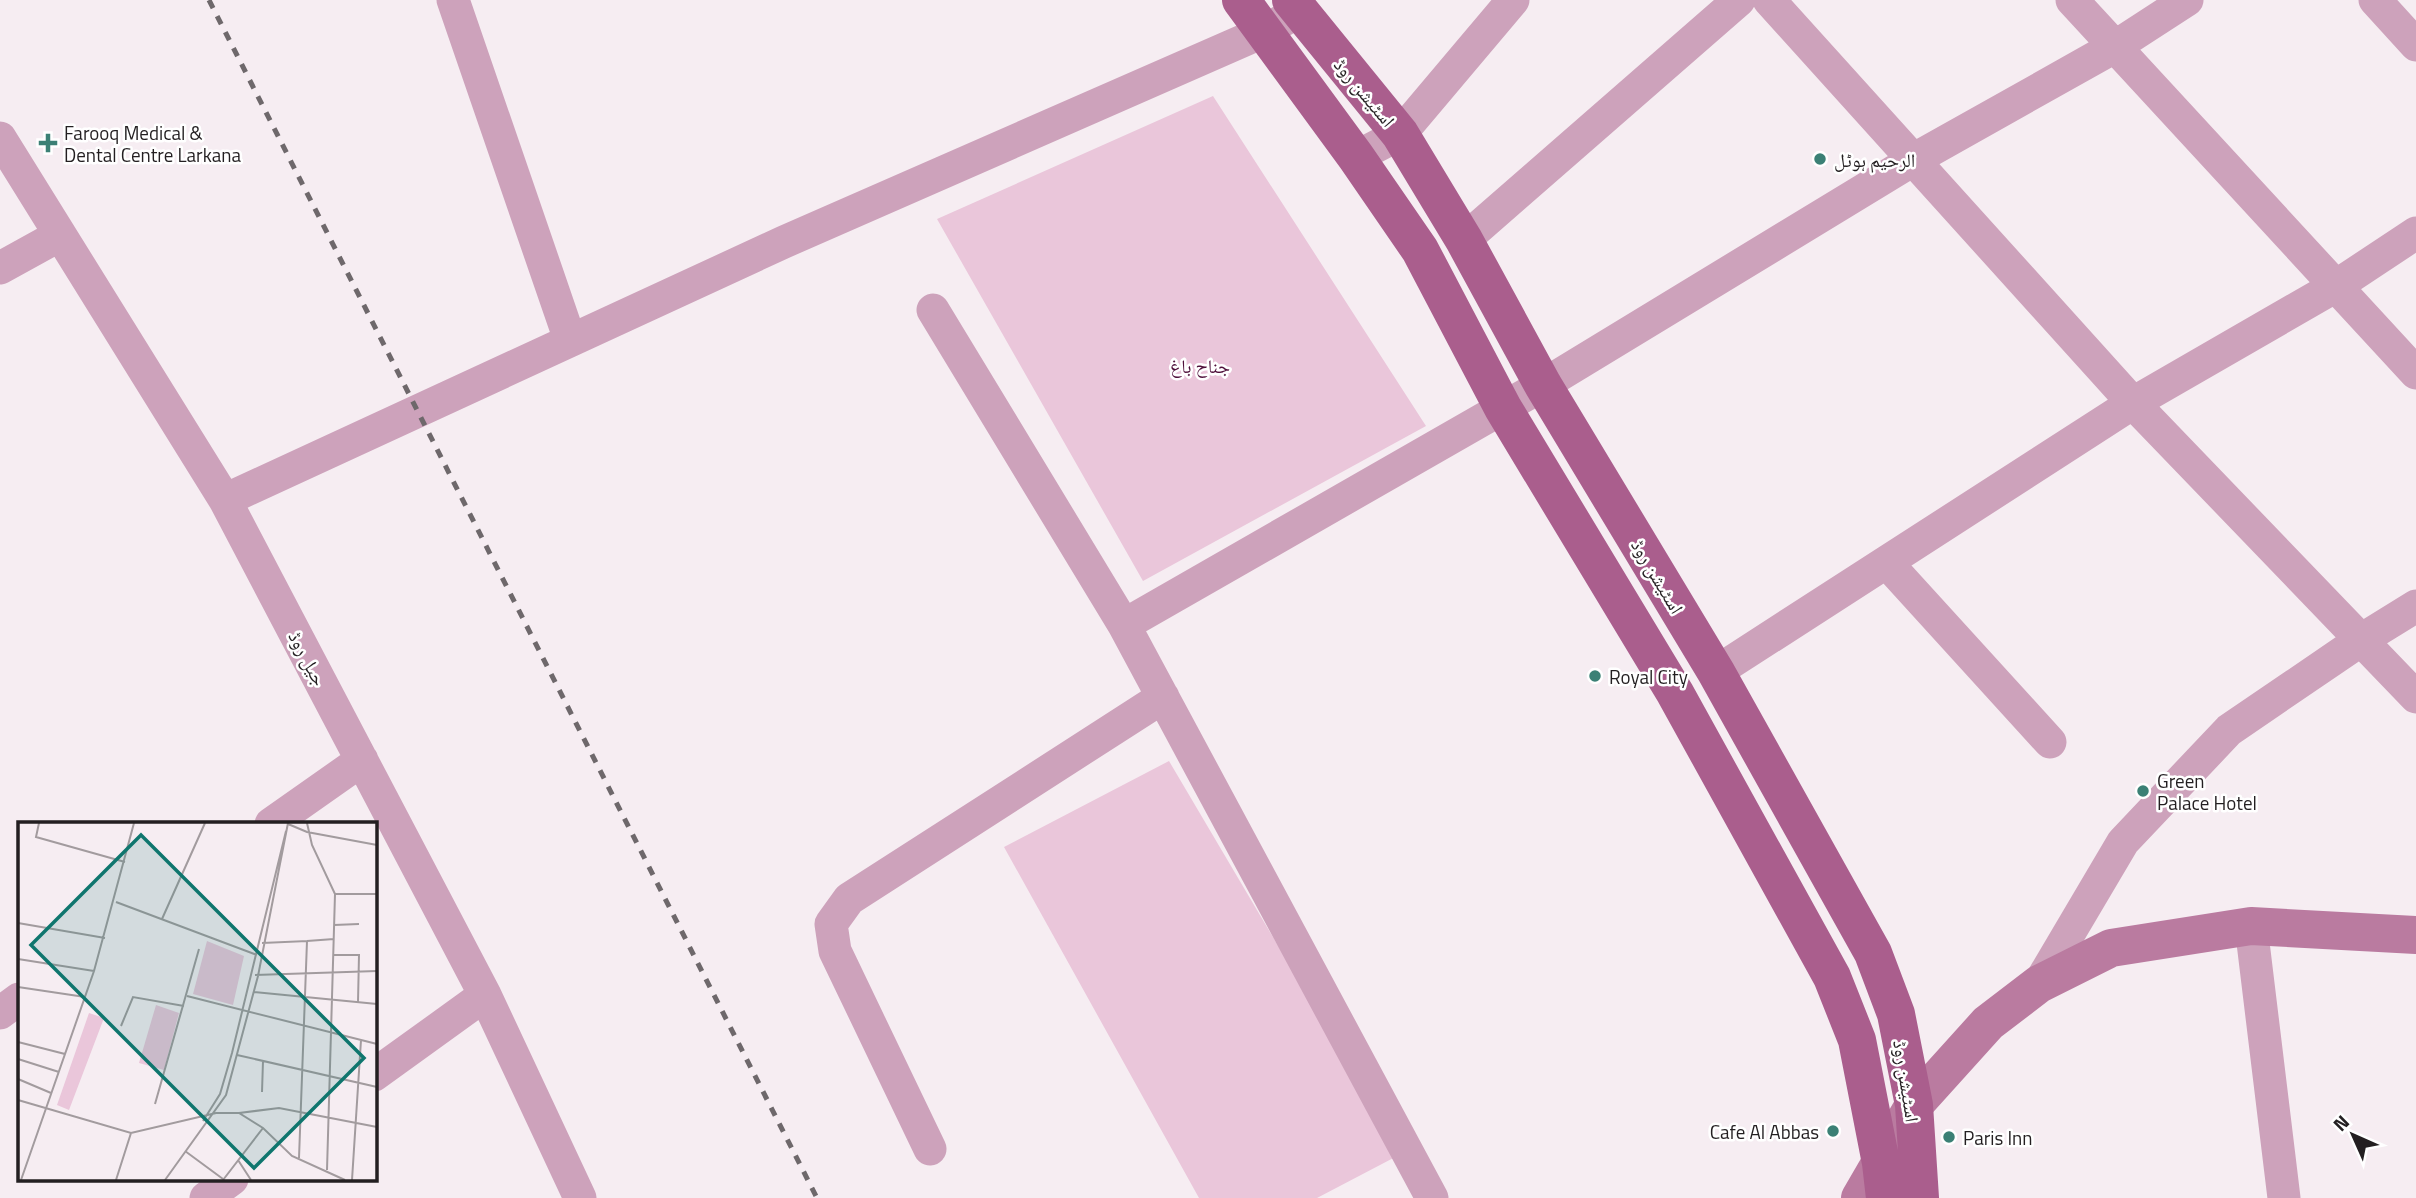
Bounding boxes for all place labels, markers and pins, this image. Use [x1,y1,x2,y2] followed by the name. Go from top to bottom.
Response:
[64,118,241,169] place label: Farooq Medical & Dental Centre Larkana
[38,133,58,153] marker: Farooq Medical & Dental Centre Larkana
[1834,145,1915,174] place label: الرحیم ہوٹل
[1812,151,1828,167] marker: الرحیم ہوٹل
[1609,662,1688,691] place label: Royal City
[1587,668,1603,684] marker: Royal City
[2157,766,2257,817] place label: Green Palace Hotel
[2135,783,2151,799] marker: Green Palace Hotel
[1710,1117,1819,1146] place label: Cafe Al Abbas
[1825,1123,1841,1139] marker: Cafe Al Abbas
[1963,1123,2033,1152] place label: Paris Inn
[1941,1129,1957,1145] marker: Paris Inn

